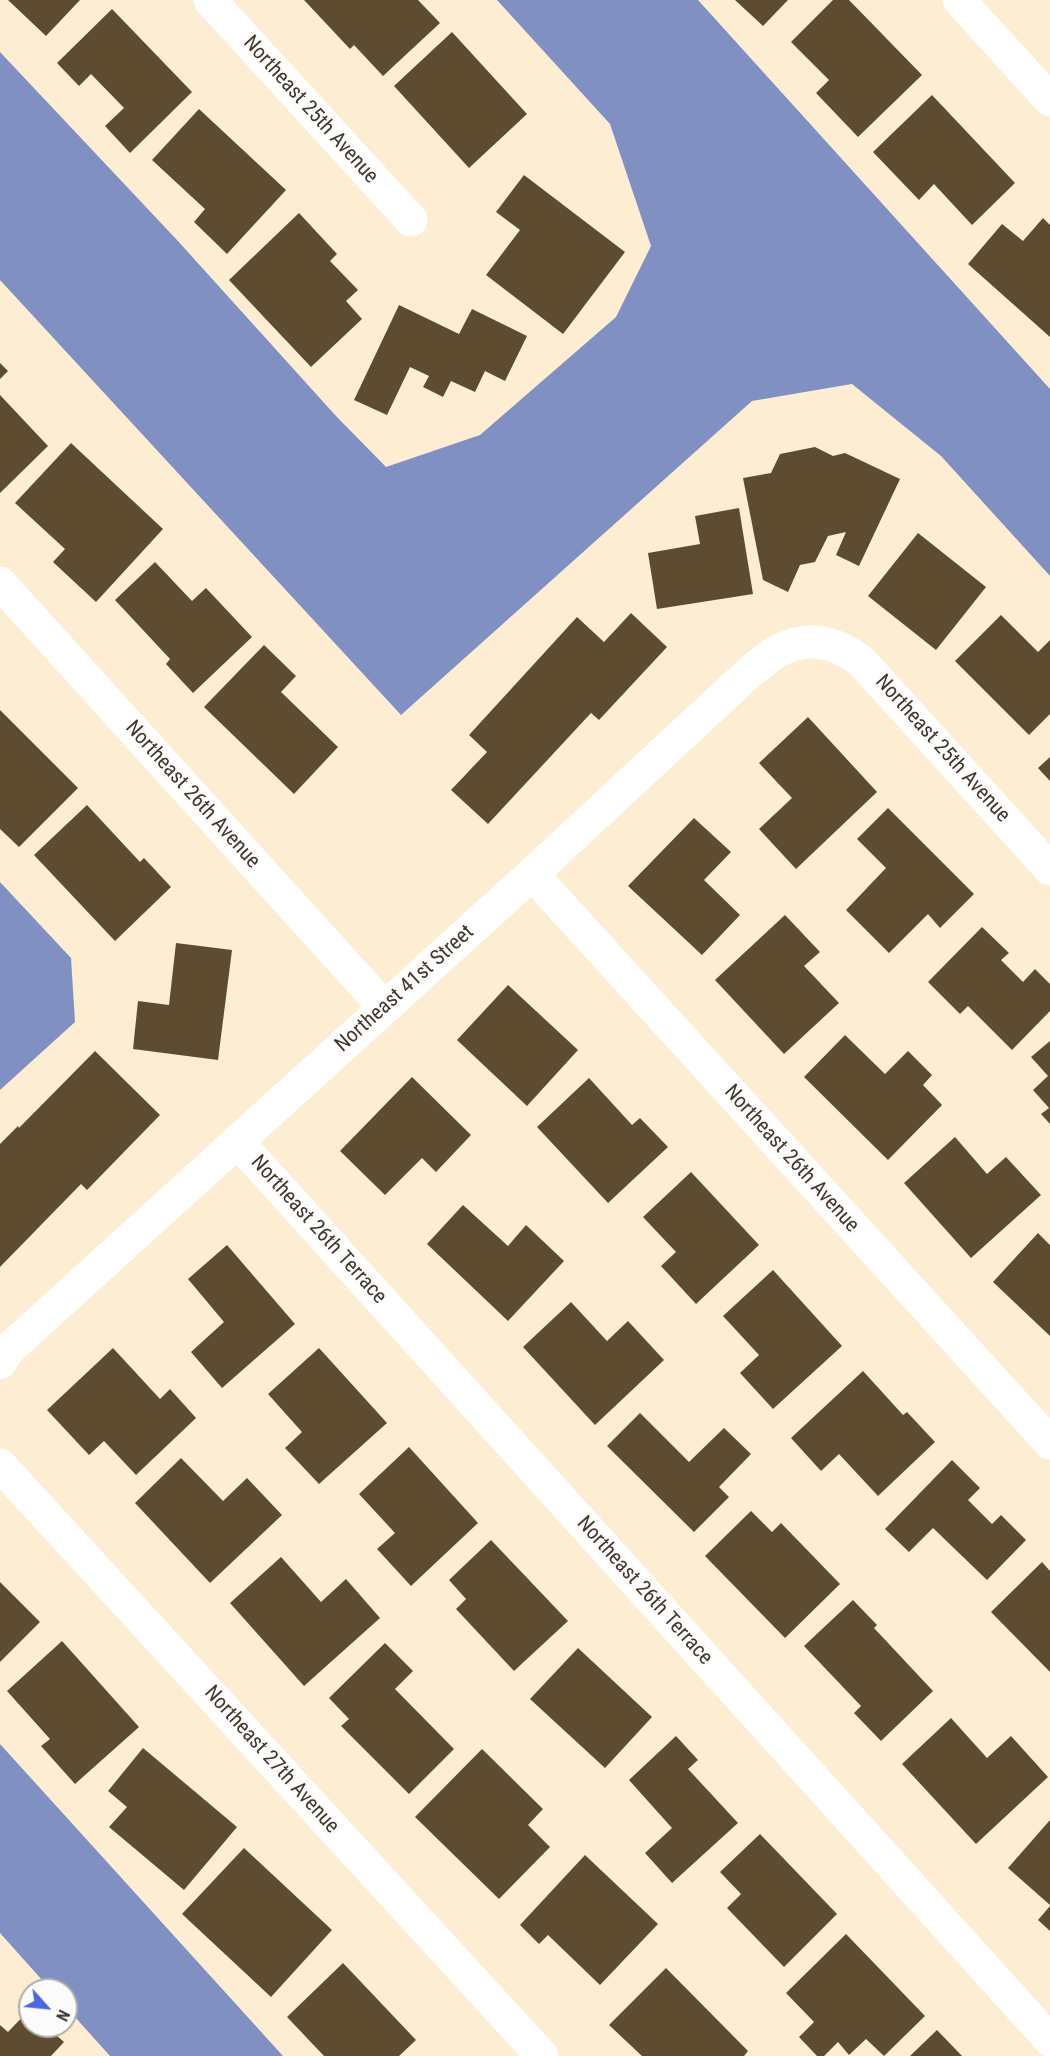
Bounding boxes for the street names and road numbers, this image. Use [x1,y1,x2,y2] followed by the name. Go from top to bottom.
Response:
[237,31,383,189] street label: Northeast 25th Avenue
[869,670,1015,828] street label: Northeast 25th Avenue
[119,716,265,874] street label: Northeast 26th Avenue
[330,920,480,1058] street label: Northeast 41st Street
[718,1080,864,1238] street label: Northeast 26th Avenue
[245,1151,391,1309] street label: Northeast 26th Terrace
[571,1512,717,1670] street label: Northeast 26th Terrace
[198,1681,344,1839] street label: Northeast 27th Avenue

